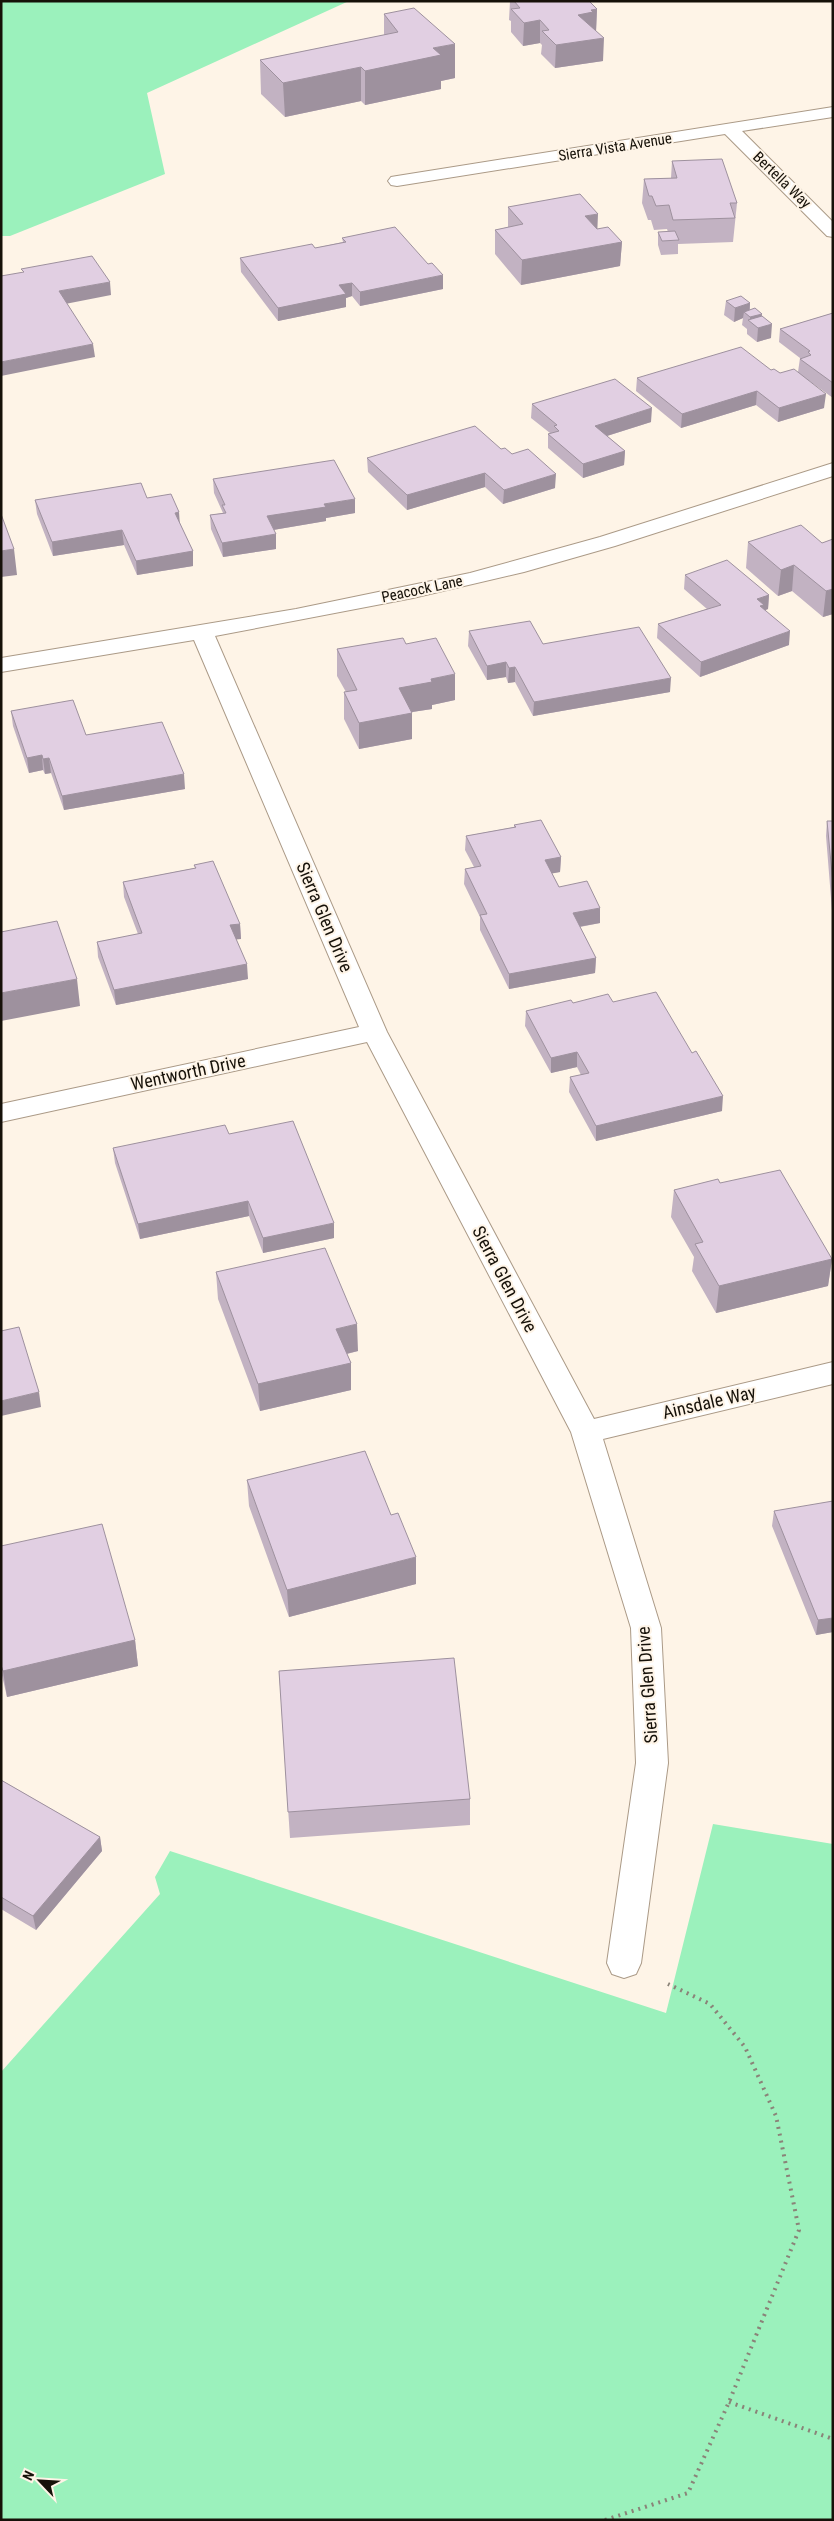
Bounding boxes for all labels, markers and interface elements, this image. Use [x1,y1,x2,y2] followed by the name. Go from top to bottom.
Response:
[557,129,673,165] street label: Sierra Vista Avenue
[749,148,815,212] street label: Bertella Way
[380,572,464,606] street label: Peacock Lane
[292,859,358,975] street label: Sierra Glen Drive
[129,1050,247,1094] street label: Wentworth Drive
[468,1222,542,1336] street label: Sierra Glen Drive
[660,1381,758,1423] street label: Ainsdale Way
[632,1626,662,1744] street label: Sierra Glen Drive
[15,2456,65,2506] north arrow
[19,2468,37,2483] text: N

